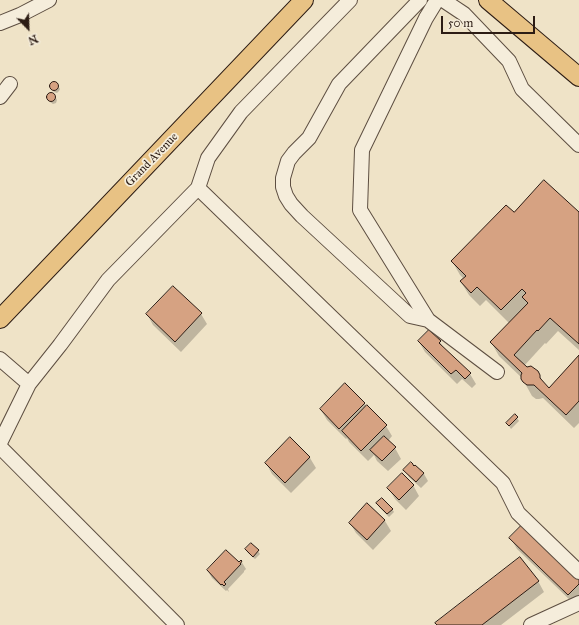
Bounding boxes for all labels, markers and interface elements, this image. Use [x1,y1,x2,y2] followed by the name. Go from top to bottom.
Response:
[8,8,48,48] north arrow
[443,8,537,34] scale bar
[448,16,473,30] text: 50 m
[26,32,40,47] text: N
[123,130,181,190] street label: Grand Avenue

